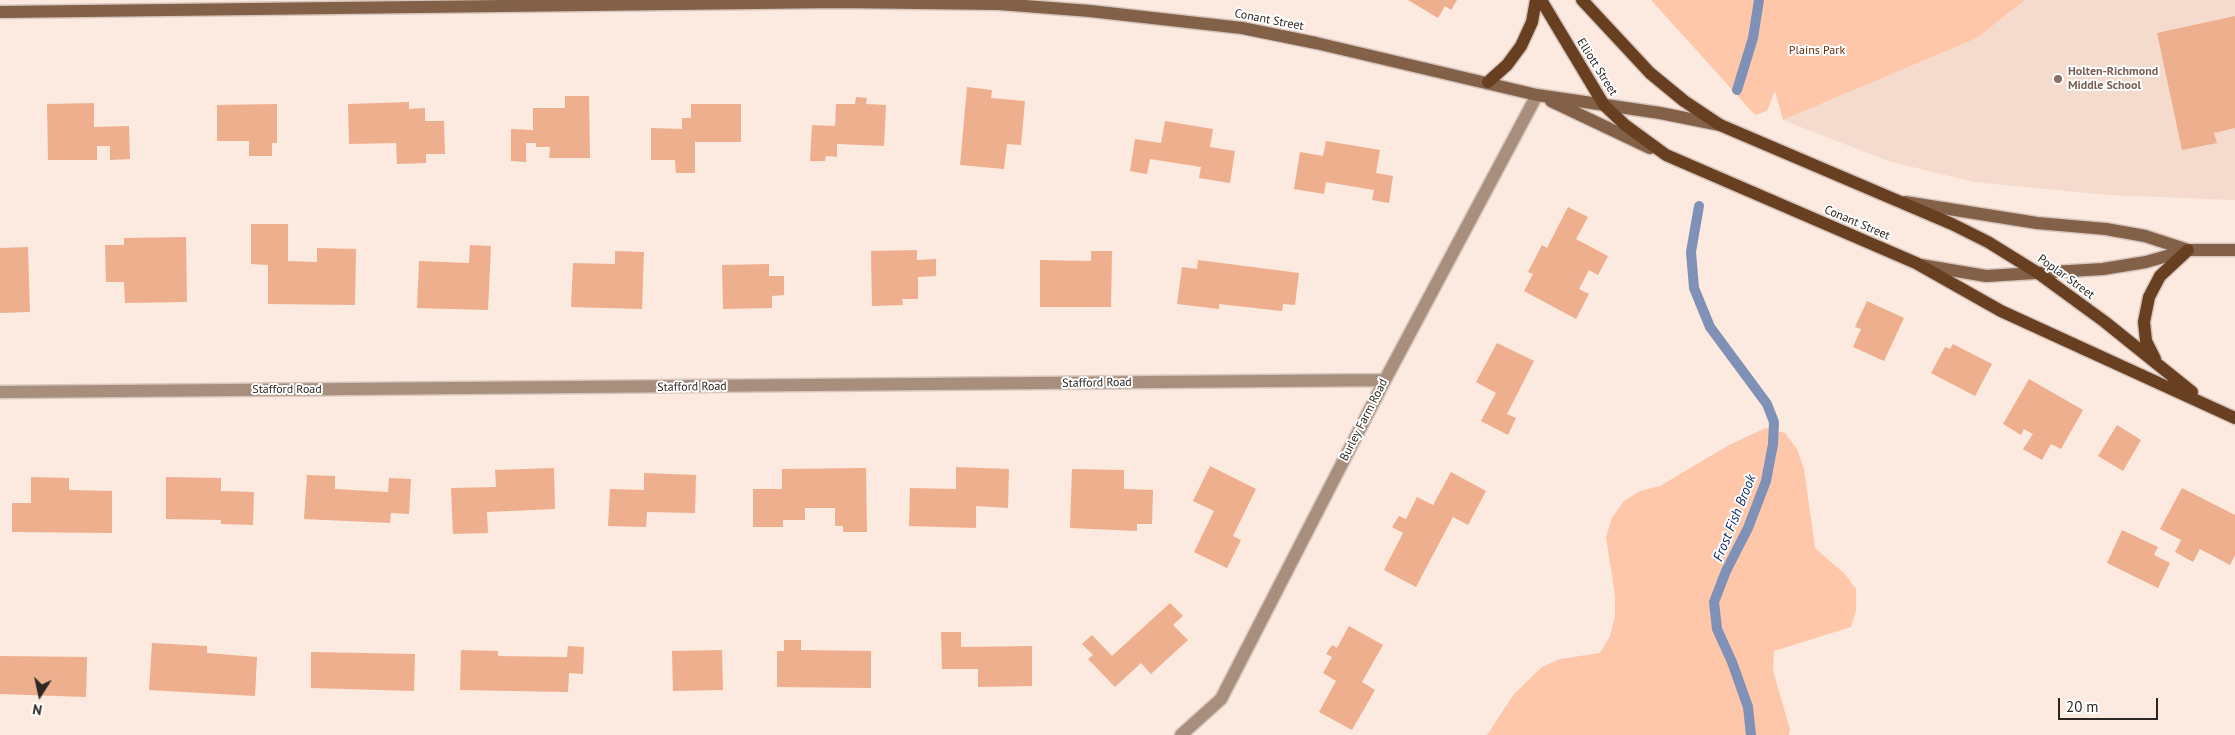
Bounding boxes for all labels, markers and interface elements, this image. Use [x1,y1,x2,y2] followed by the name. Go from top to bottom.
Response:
[1233,6,1305,34] street label: Conant Street
[1574,36,1620,98] street label: Elliott Street
[1789,44,1845,58] park label: Plains Park
[2068,65,2158,93] place label: Holten-Richmond Middle School
[2052,73,2064,85] marker: Holten-Richmond Middle School
[1822,203,1892,243] street label: Conant Street
[2035,252,2097,302] street label: Poplar Street
[1062,375,1132,391] street label: Stafford Road
[1337,377,1391,463] street label: Burley Farm Road
[657,379,727,395] street label: Stafford Road
[252,383,322,397] street label: Stafford Road
[1710,472,1760,564] water label: Frost Fish Brook
[15,670,65,720] north arrow
[2060,688,2160,720] scale bar
[2066,697,2099,716] text: 20 m
[31,700,43,719] text: N

